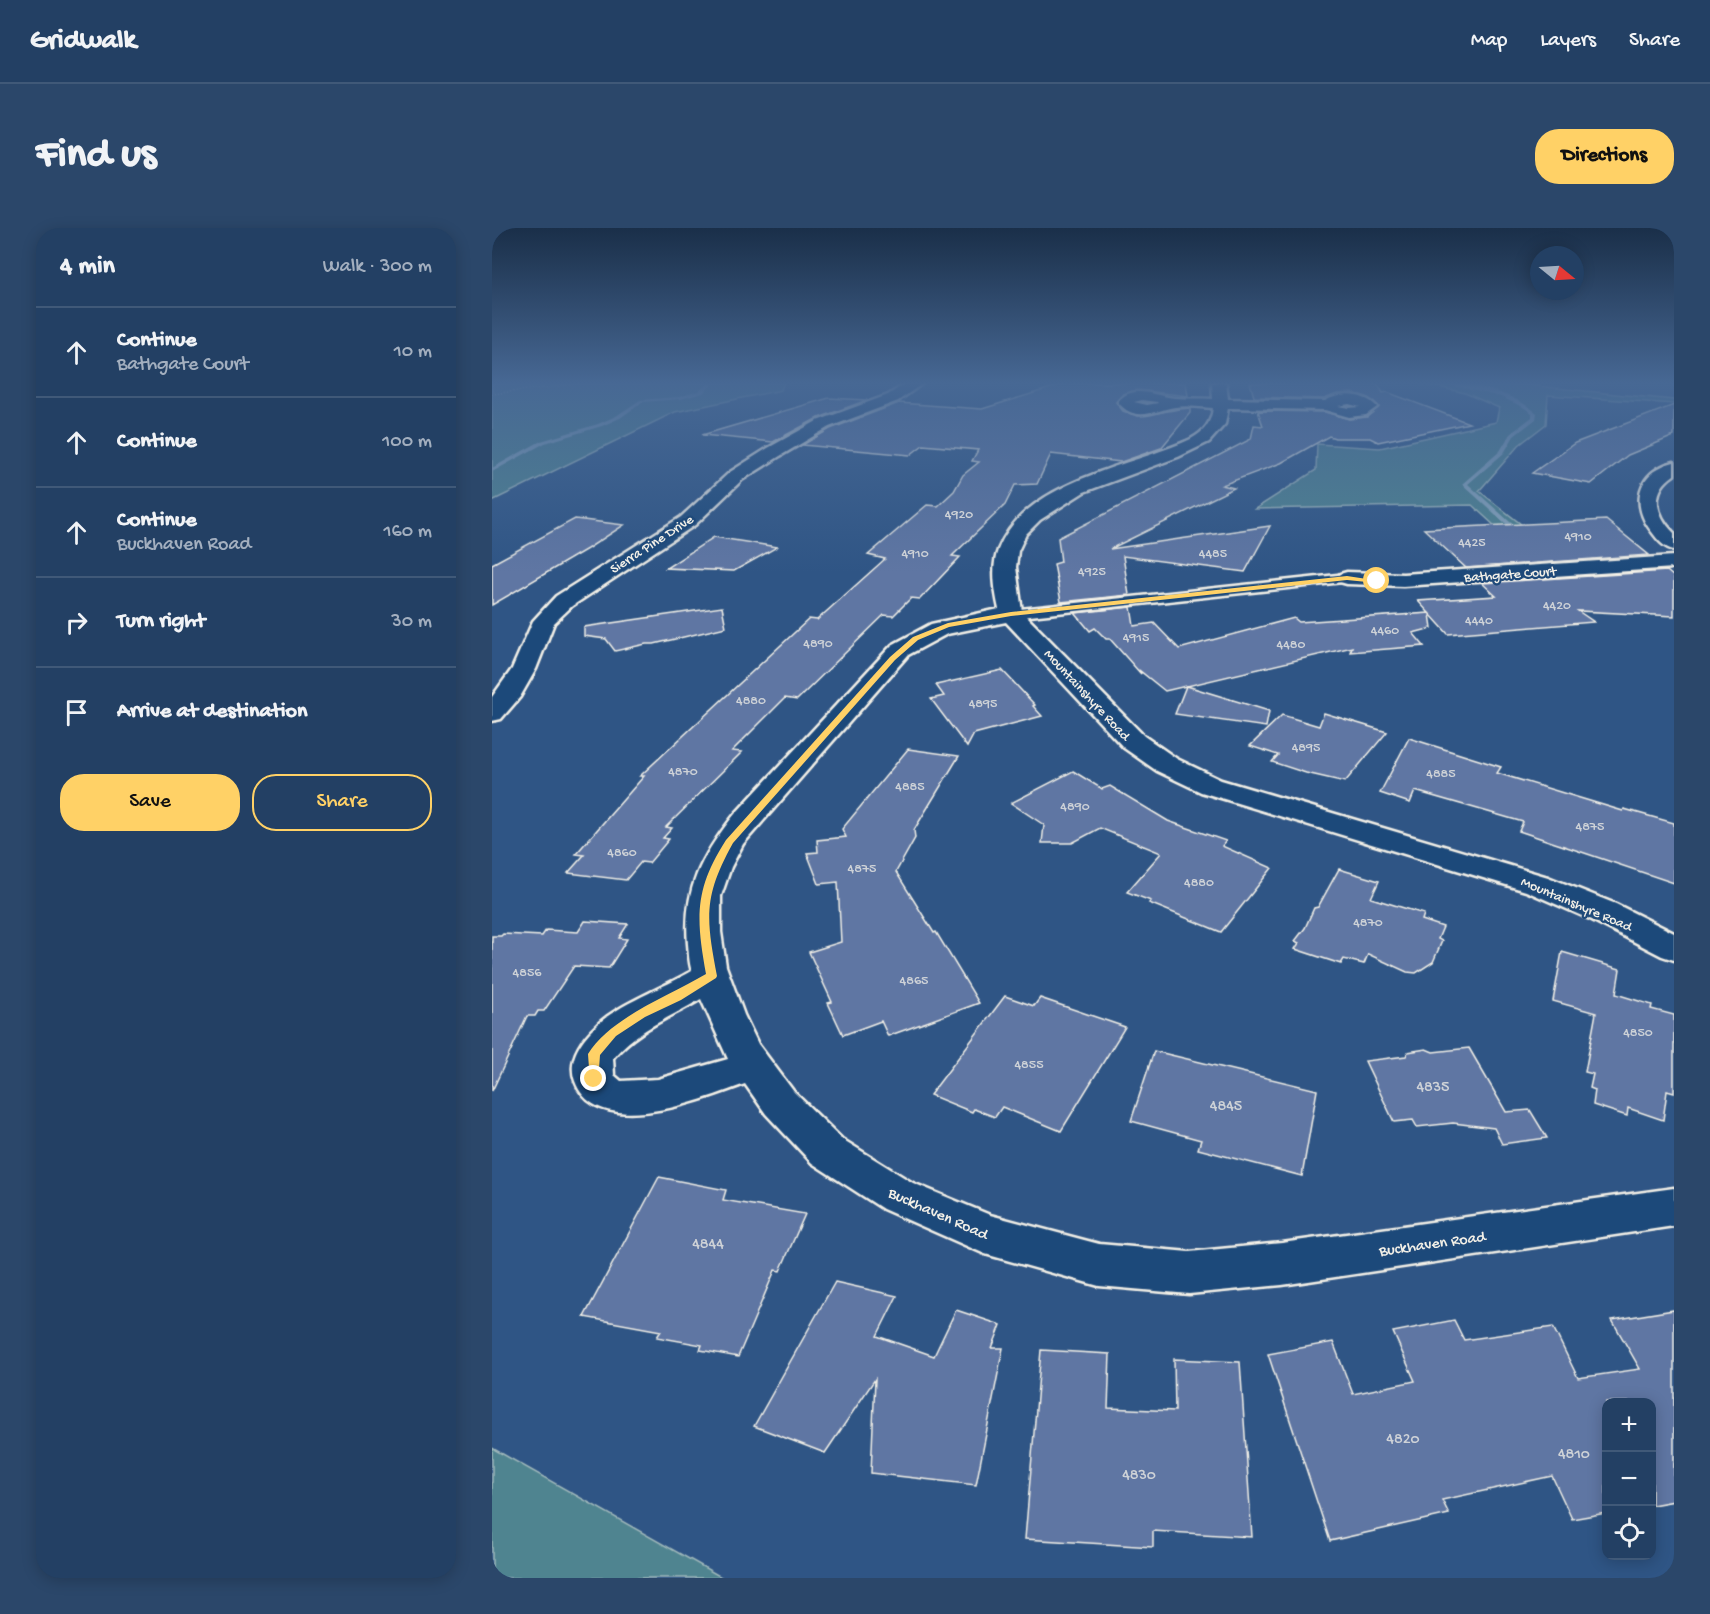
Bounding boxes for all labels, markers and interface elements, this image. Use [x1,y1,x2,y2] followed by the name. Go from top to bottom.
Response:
[30,25,136,58] text: Gridwalk
[1471,29,1507,54] text: Map
[1540,29,1596,54] text: Layers
[1629,29,1680,54] text: Share
[1535,129,1674,184] button: Directions
[36,132,156,181] text: Find us
[1530,246,1584,300] north arrow
[60,252,115,283] text: 4 min
[323,256,432,279] text: Walk · 300 m
[117,328,197,354] text: Continue
[60,336,93,369] icon: ahead
[394,341,432,364] text: 10 m
[117,354,249,377] text: Bathgate Court
[60,426,93,459] icon: ahead
[117,429,197,455] text: Continue
[382,431,432,454] text: 100 m
[945,507,973,524] house number: 4920
[117,508,197,534] text: Continue
[607,511,698,578] street label: Sierra Pine Drive
[60,516,93,549] icon: ahead
[383,521,432,544] text: 160 m
[1564,529,1592,546] house number: 4910
[117,534,251,557] text: Buckhaven Road
[1458,535,1486,552] house number: 4425
[901,546,929,563] house number: 4910
[1199,546,1227,563] house number: 4485
[1078,564,1106,581] house number: 4925
[1463,564,1558,587] street label: Bathgate Court
[1363,567,1389,593] route start
[1543,598,1571,615] house number: 4420
[60,606,93,639] icon: right
[117,609,205,635] text: Turn right
[391,611,432,634] text: 30 m
[1465,613,1493,630] house number: 4440
[1371,623,1399,640] house number: 4460
[1123,630,1149,647] house number: 4915
[803,636,833,653] house number: 4890
[1277,637,1305,654] house number: 4480
[1039,646,1134,746] street label: Mountainshyre Road
[736,693,766,710] house number: 4880
[60,696,93,729] icon: arrive
[969,696,997,713] house number: 4895
[117,699,307,725] text: Arrive at destination
[1292,740,1320,757] house number: 4895
[668,764,698,781] house number: 4870
[1426,766,1456,783] house number: 4885
[60,774,240,831] button: Save
[252,774,432,831] button: Share
[895,779,925,796] house number: 4885
[1060,799,1090,816] house number: 4890
[1576,819,1604,836] house number: 4875
[607,845,637,862] house number: 4860
[848,861,876,878] house number: 4875
[1518,874,1636,937] street label: Mountainshyre Road
[1184,875,1214,892] house number: 4880
[1353,915,1383,932] house number: 4870
[513,965,542,982] house number: 4856
[900,973,928,990] house number: 4865
[1623,1025,1653,1042] house number: 4850
[1014,1057,1044,1074] house number: 4855
[580,1065,606,1091] route end
[1416,1079,1450,1098] house number: 4835
[1210,1098,1242,1117] house number: 4845
[884,1184,992,1246] street label: Buckhaven Road
[1377,1228,1489,1262] street label: Buckhaven Road
[692,1236,724,1255] house number: 4844
[1602,1398,1656,1560] map controls
[1602,1398,1656,1452] button: +
[1386,1431,1420,1450] house number: 4820
[1558,1446,1590,1465] house number: 4810
[1602,1452,1656,1506] button: −
[1122,1467,1156,1486] house number: 4830
[1602,1506,1656,1560] button: locate

